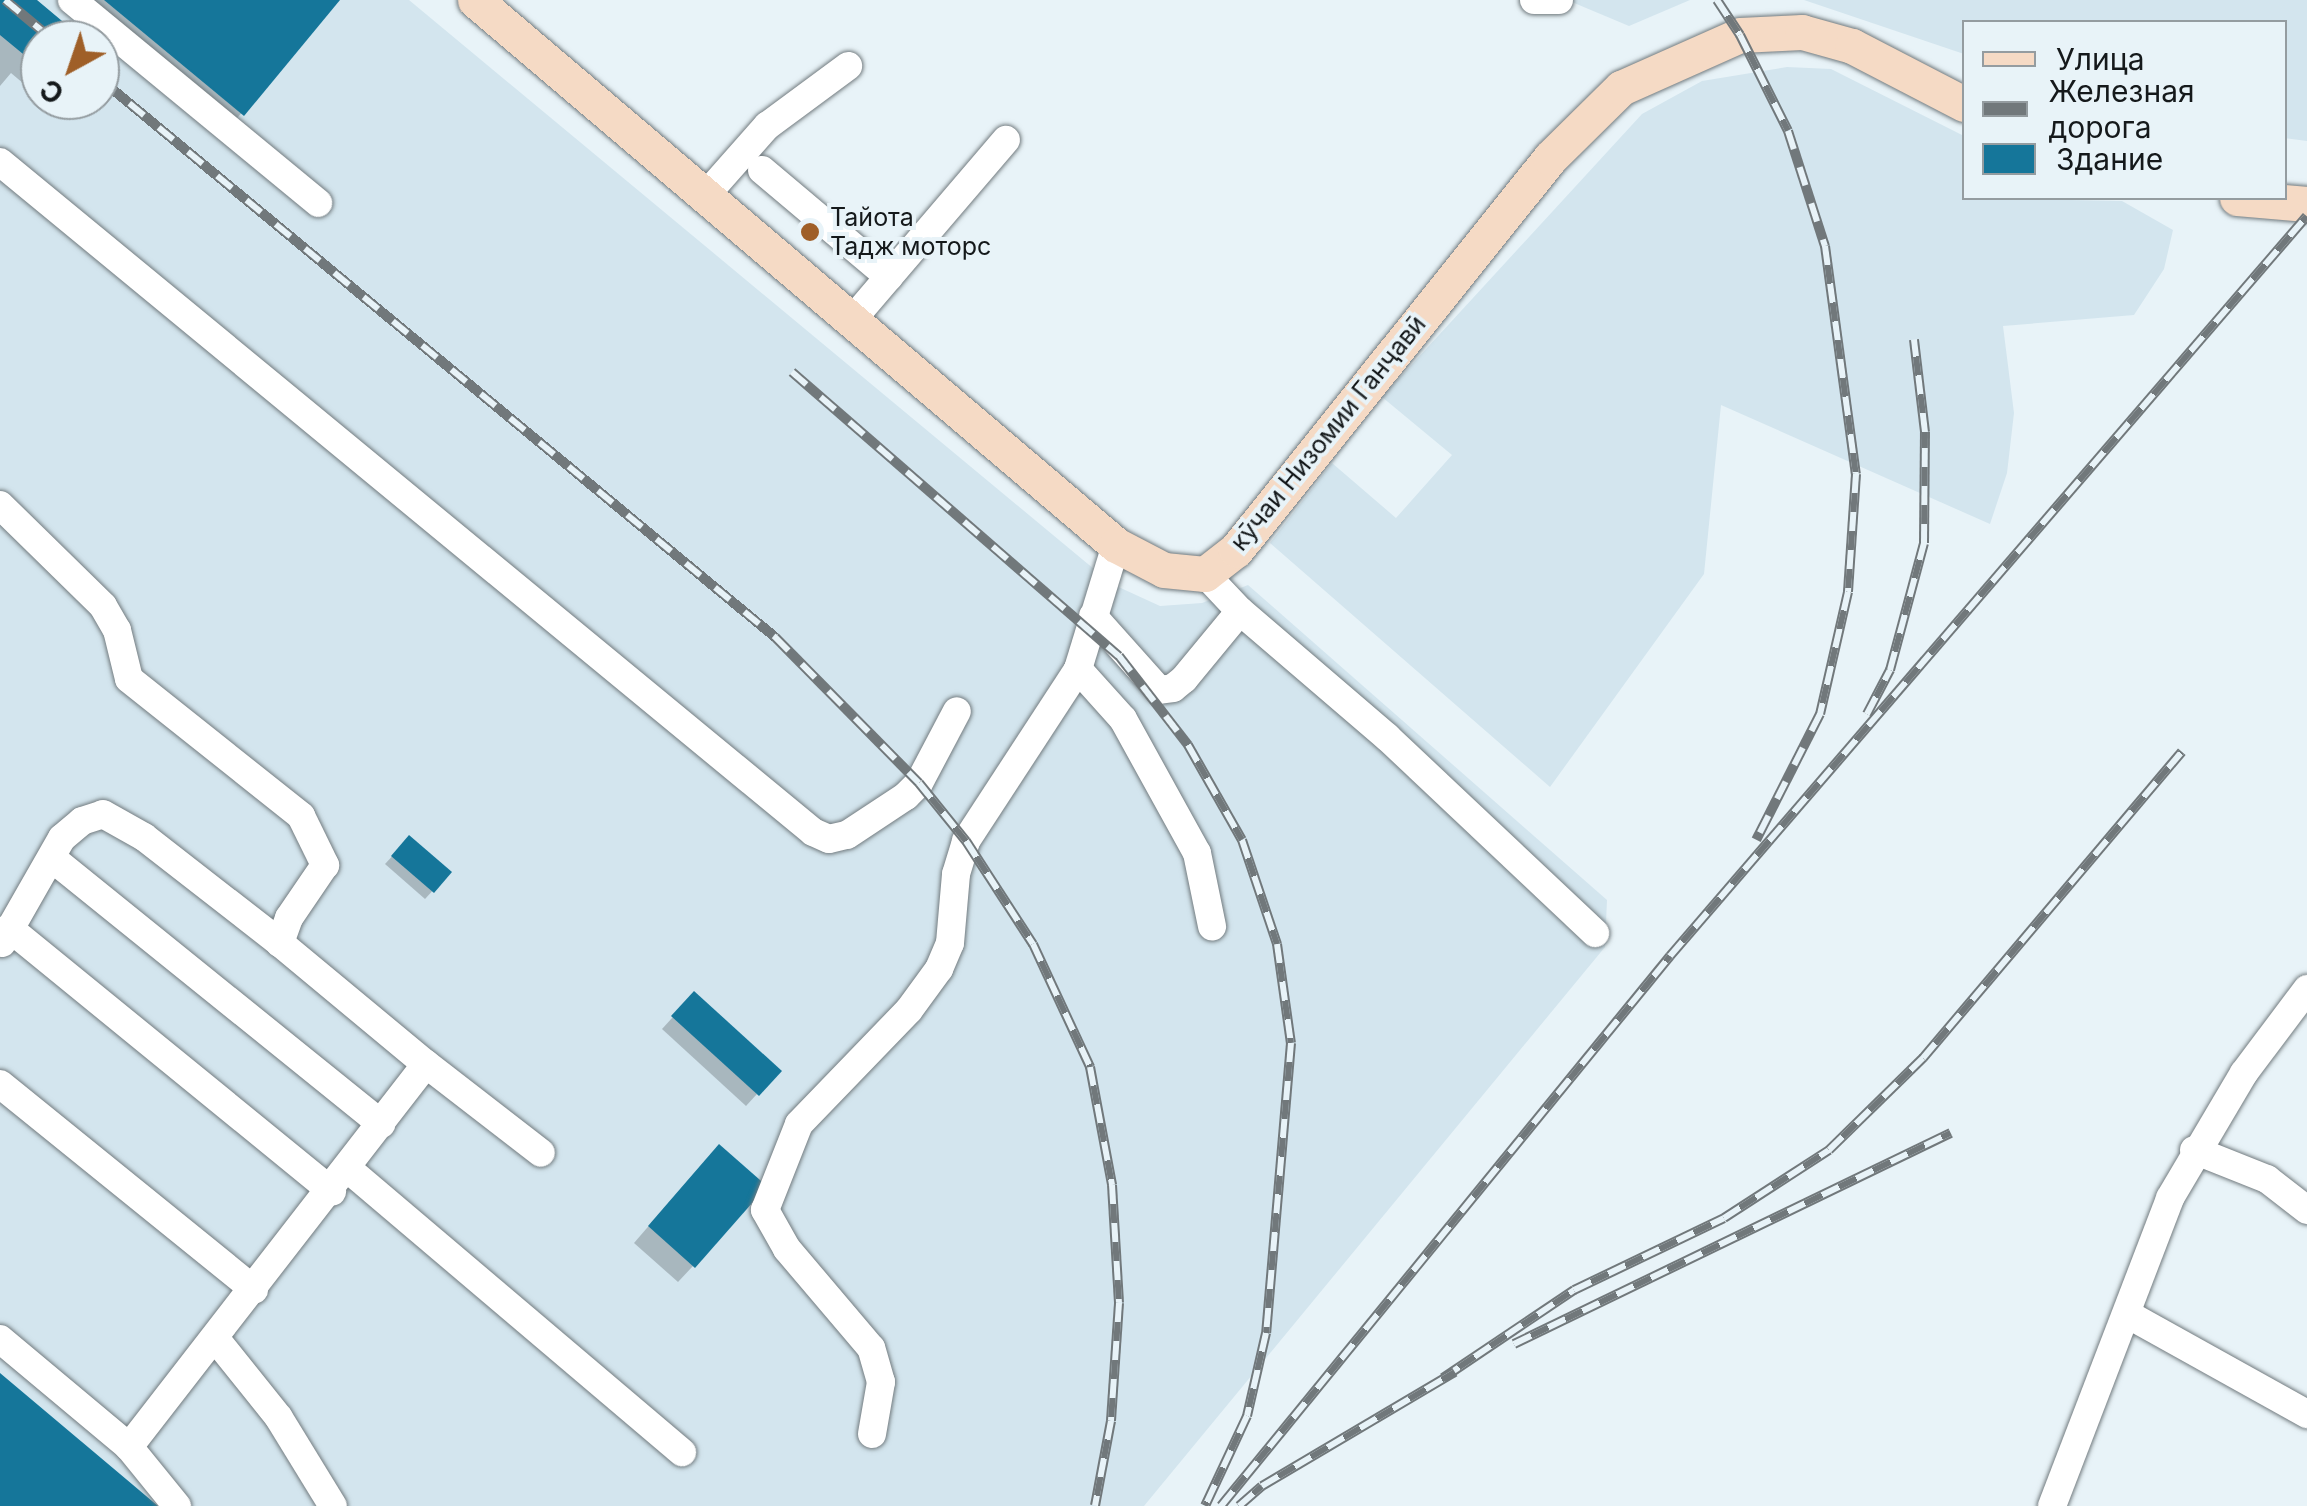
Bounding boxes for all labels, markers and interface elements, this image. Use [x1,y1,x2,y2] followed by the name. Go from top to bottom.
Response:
[20,20,120,120] north arrow
[1962,20,2287,200] legend
[2056,41,2145,77] text: Улица
[33,72,71,111] text: С
[2048,73,2195,145] text: Железная дорога
[2056,141,2163,177] text: Здание
[830,203,991,262] place label: Тайота Тадж моторс
[799,221,821,243] marker: Тайота Тадж моторс
[1224,309,1432,557] street label: кӯчаи Низомии Ганҷавӣ

